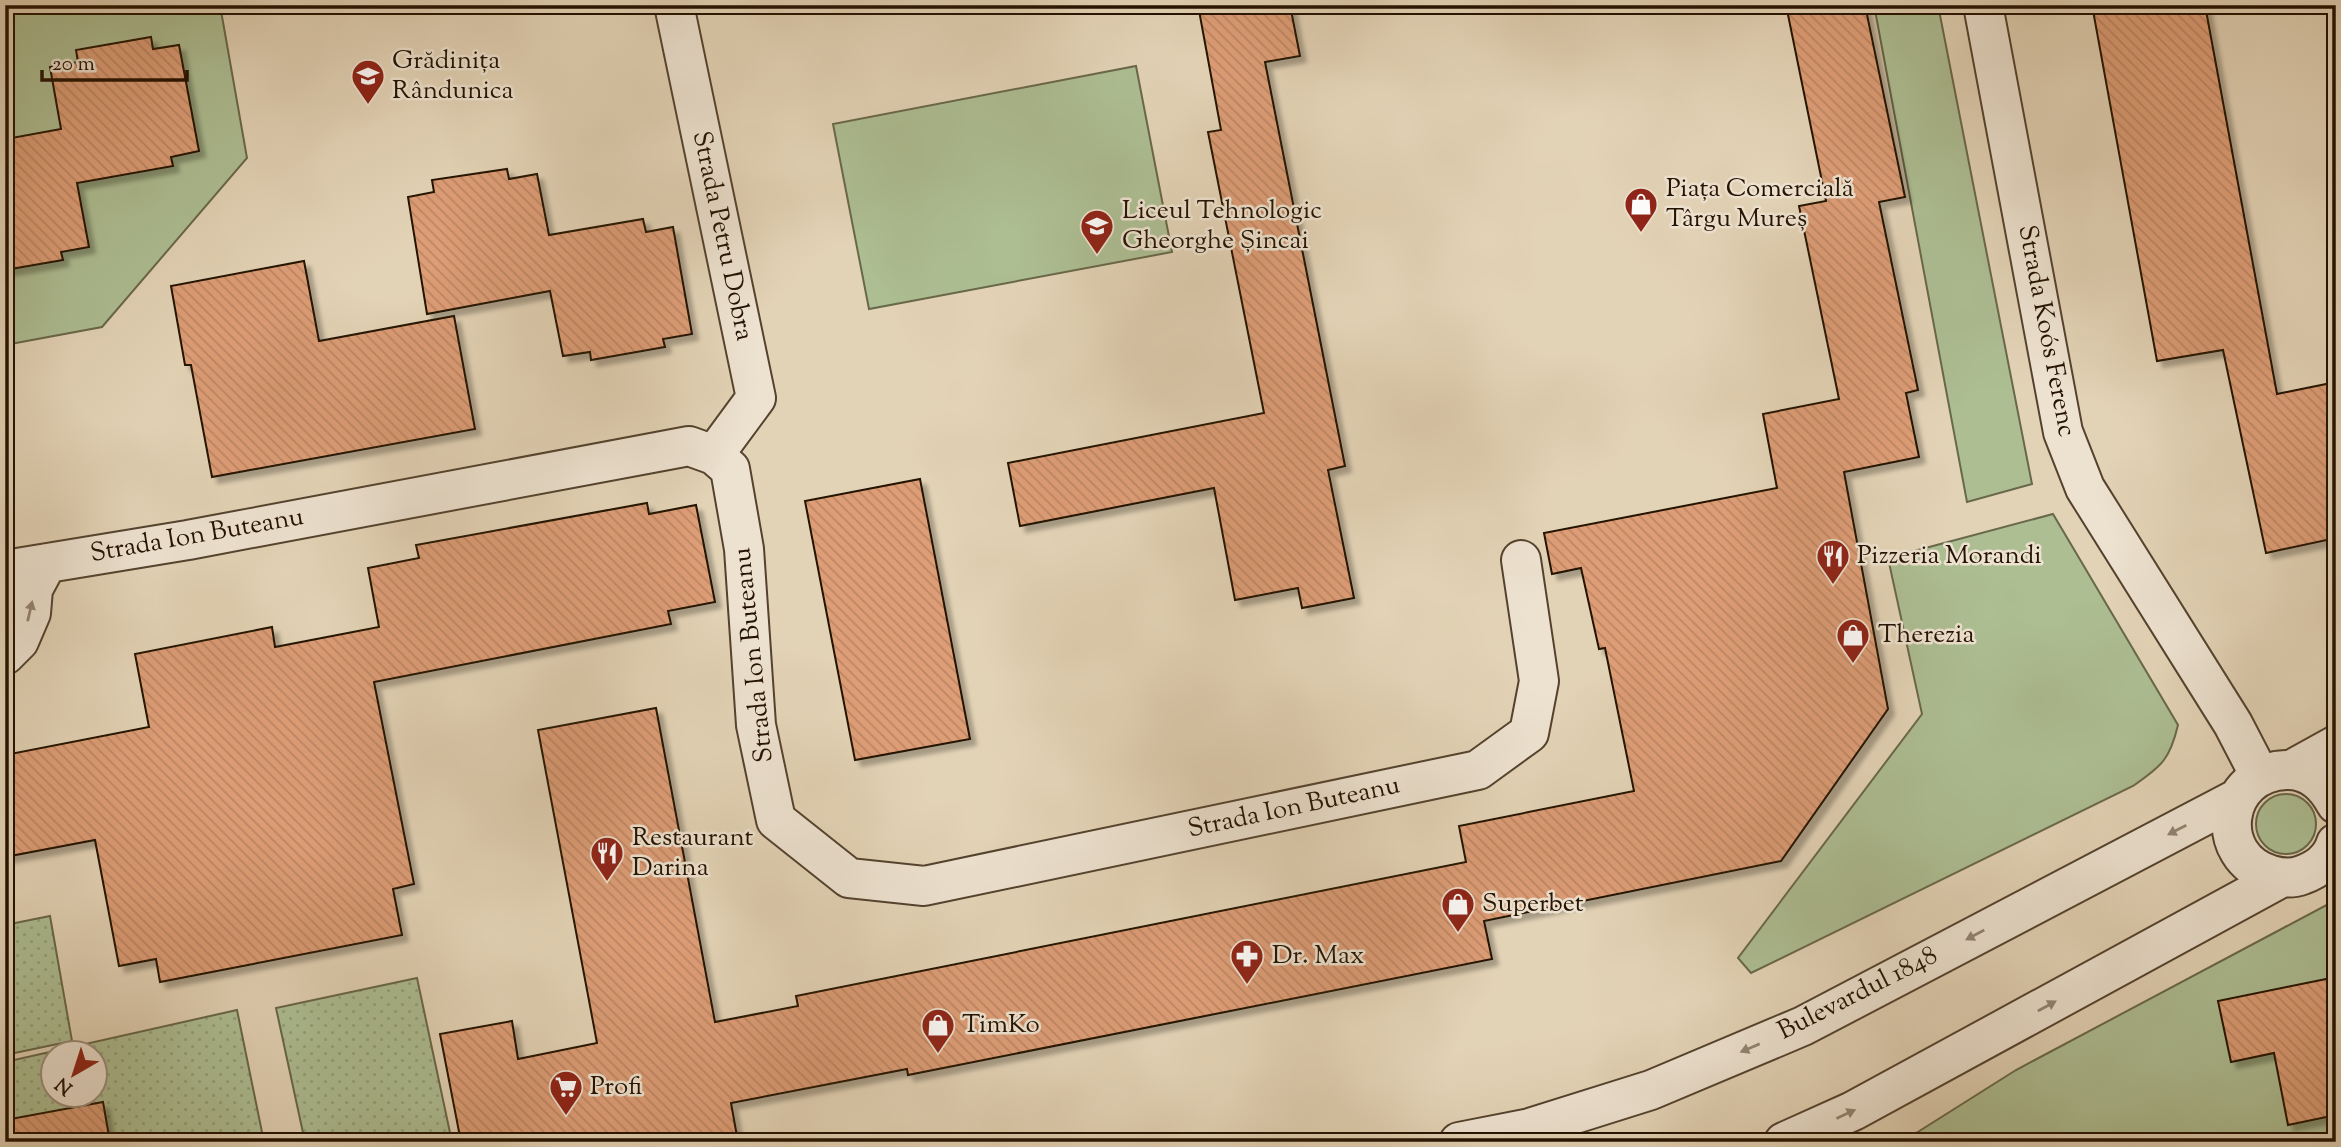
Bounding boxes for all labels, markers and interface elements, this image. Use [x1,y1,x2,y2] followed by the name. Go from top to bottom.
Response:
[42,38,187,82] scale bar
[392,43,514,110] place label: Grădinița Rândunica
[52,50,95,80] text: 20 m
[349,57,387,106] school or university icon: Grădinița Rândunica
[682,128,762,344] street label: Strada Petru Dobra
[1666,171,1854,238] place label: Piața Comercială Târgu Mureș
[1622,185,1660,234] shop icon: Piața Comercială Târgu Mureș
[1122,193,1322,260] place label: Liceul Tehnologic Gheorghe Șincai
[1078,207,1116,256] school or university icon: Liceul Tehnologic Gheorghe Șincai
[2007,222,2085,440] street label: Strada Koós Ferenc
[87,499,307,573] street label: Strada Ion Buteanu
[1814,537,1852,586] restaurant icon: Pizzeria Morandi
[1857,538,2042,575] place label: Pizzeria Morandi
[724,546,784,764] street label: Strada Ion Buteanu
[24,600,35,622] one-way arrow
[1834,616,1872,665] shop icon: Therezia
[1878,617,1974,654] place label: Therezia
[1184,767,1404,849] street label: Strada Ion Buteanu
[632,820,754,887] place label: Restaurant Darina
[2167,824,2187,836] one-way arrow
[588,834,626,883] restaurant icon: Restaurant Darina
[1439,885,1477,934] shop icon: Superbet
[1482,886,1584,923] place label: Superbet
[1965,929,1985,940] one-way arrow
[1228,937,1266,986] pharmacy icon: Dr. Max
[1272,938,1364,975] place label: Dr. Max
[1772,938,1944,1050] street label: Bulevardul 1848
[2037,1000,2056,1012] one-way arrow
[919,1006,957,1055] shop icon: TimKo
[962,1007,1040,1044] place label: TimKo
[38,1038,108,1108] north arrow
[1740,1042,1760,1054] one-way arrow
[547,1068,585,1117] supermarket icon: Profi
[590,1069,642,1106] place label: Profi
[50,1070,79,1101] text: N
[1836,1108,1857,1119] one-way arrow

